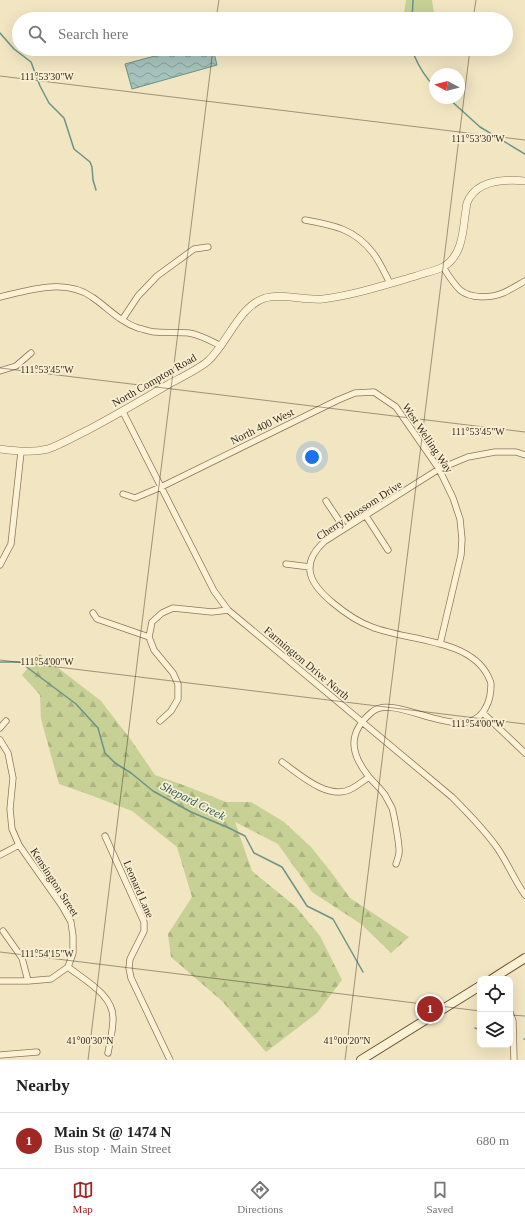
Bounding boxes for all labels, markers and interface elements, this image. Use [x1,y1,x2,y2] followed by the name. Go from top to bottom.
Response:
[12,12,513,56] search box
[26,23,48,45] icon: search
[58,26,128,42] text: Search here
[429,68,465,104] north arrow
[20,71,74,82] text: 111°53'30"W
[451,133,505,144] text: 111°53'30"W
[110,351,199,409] street label: North Compton Road
[20,364,74,375] text: 111°53'45"W
[400,401,456,475] street label: West Welling Way
[228,405,296,447] street label: North 400 West
[451,426,505,437] text: 111°53'45"W
[302,447,322,467] your location
[314,478,404,542] street label: Cherry Blossom Drive
[262,624,352,702] street label: Farmington Drive North
[20,656,74,667] text: 111°54'00"W
[451,718,505,729] text: 111°54'00"W
[158,779,228,824] water label: Shepard Creek
[28,846,82,918] street label: Kensington Street
[121,858,157,920] street label: Leonard Lane
[20,948,74,959] text: 111°54'15"W
[477,976,513,1048] map controls
[477,976,513,1012] button: locate
[417,994,443,1024] pin: 1
[477,1012,513,1048] button: layers
[66,1035,114,1046] text: 41°00'30"N
[323,1035,371,1046] text: 41°00'20"N
[16,1076,70,1095] text: Nearby
[54,1124,171,1140] text: Main St @ 1474 N
[26,1133,32,1148] text: 1
[476,1133,509,1148] text: 680 m
[54,1141,171,1156] text: Bus stop · Main Street
[72,1179,94,1215] tab: Map
[237,1179,283,1215] tab: Directions
[426,1179,453,1215] tab: Saved

